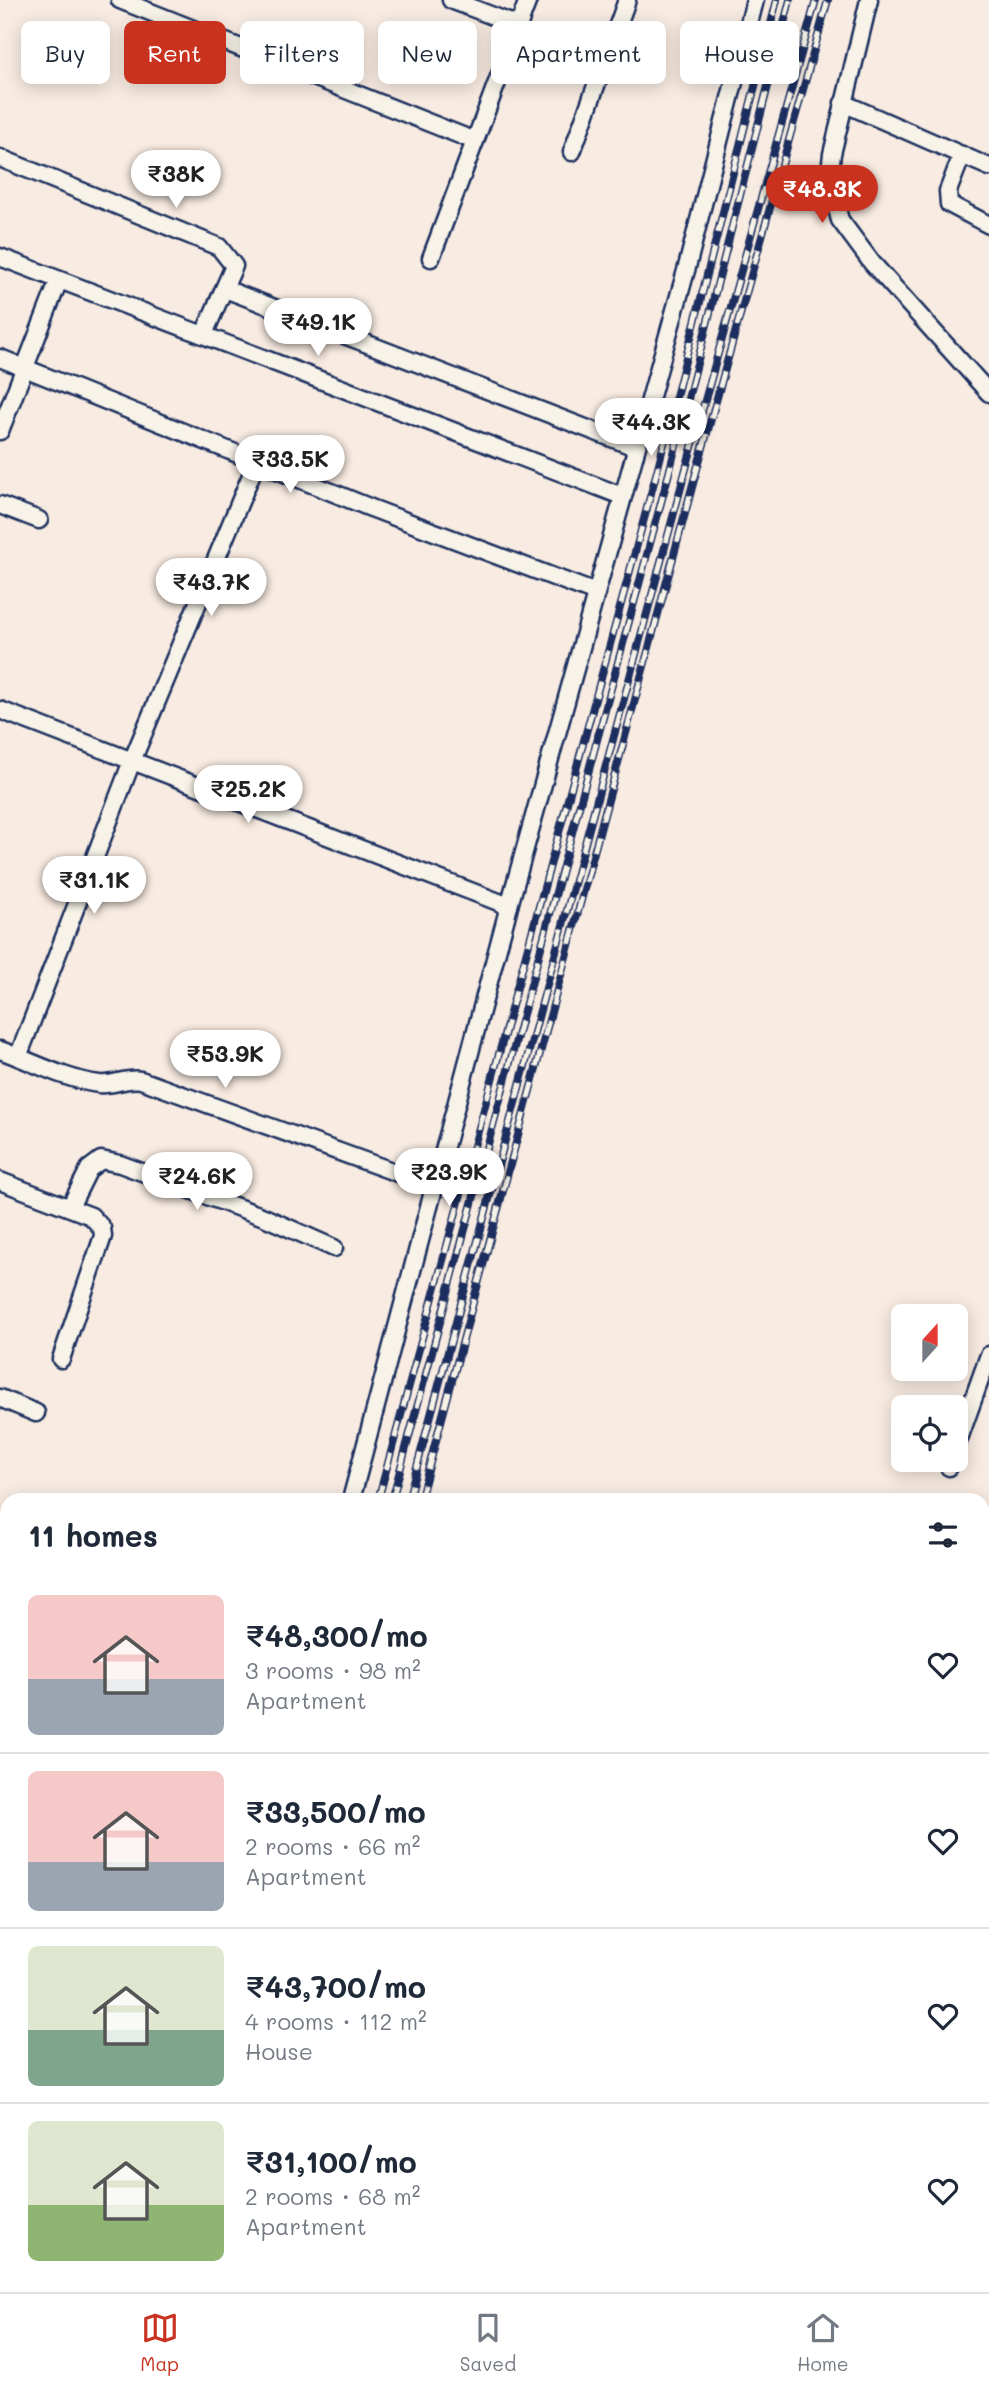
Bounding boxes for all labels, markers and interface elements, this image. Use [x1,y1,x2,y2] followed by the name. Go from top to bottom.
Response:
[21,21,110,84] chip: Buy
[124,21,226,84] chip: Rent
[240,21,364,84] chip: Filters
[378,21,477,84] chip: New
[491,21,666,84] chip: Apartment
[680,21,799,84] chip: House
[135,150,217,210] pin: ₹38K
[147,158,205,188] text: ₹38K
[765,166,879,225] pin: ₹48.3K
[782,173,862,203] text: ₹48.3K
[261,298,375,358] pin: ₹49.1K
[280,306,356,336] text: ₹49.1K
[594,398,708,458] pin: ₹44.3K
[611,406,691,436] text: ₹44.3K
[233,435,347,495] pin: ₹33.5K
[251,443,329,473] text: ₹33.5K
[154,558,268,618] pin: ₹43.7K
[172,566,250,596] text: ₹43.7K
[191,766,305,825] pin: ₹25.2K
[210,773,286,803] text: ₹25.2K
[37,856,151,916] pin: ₹31.1K
[58,864,130,894] text: ₹31.1K
[168,1030,282,1090] pin: ₹53.9K
[186,1038,264,1068] text: ₹53.9K
[392,1148,506,1208] pin: ₹23.9K
[140,1152,254,1212] pin: ₹24.6K
[410,1156,488,1186] text: ₹23.9K
[158,1160,236,1190] text: ₹24.6K
[891,1304,968,1381] north arrow
[891,1304,968,1472] map controls
[891,1395,968,1472] button: locate
[28,1515,158,1555] text: 11 homes
[924,1516,962,1554] icon: filters
[245,1615,428,1655] text: ₹48,300/mo
[84,1623,168,1707] icon: home
[924,1646,962,1684] icon: heart
[245,1655,421,1685] text: 3 rooms · 98 m²
[245,1685,367,1715] text: Apartment
[245,1791,426,1831] text: ₹33,500/mo
[84,1799,168,1883] icon: home
[924,1822,962,1860] icon: heart
[245,1831,420,1861] text: 2 rooms · 66 m²
[245,1861,367,1891] text: Apartment
[245,1966,426,2006] text: ₹43,700/mo
[84,1974,168,2058] icon: home
[924,1997,962,2035] icon: heart
[245,2006,427,2036] text: 4 rooms · 112 m²
[245,2036,313,2066] text: House
[245,2141,417,2181] text: ₹31,100/mo
[84,2149,168,2233] icon: home
[924,2172,962,2210] icon: heart
[245,2181,420,2211] text: 2 rooms · 68 m²
[245,2211,367,2241] text: Apartment
[140,2309,179,2376] tab: Map
[460,2309,516,2376] tab: Saved
[797,2309,849,2376] tab: Home

